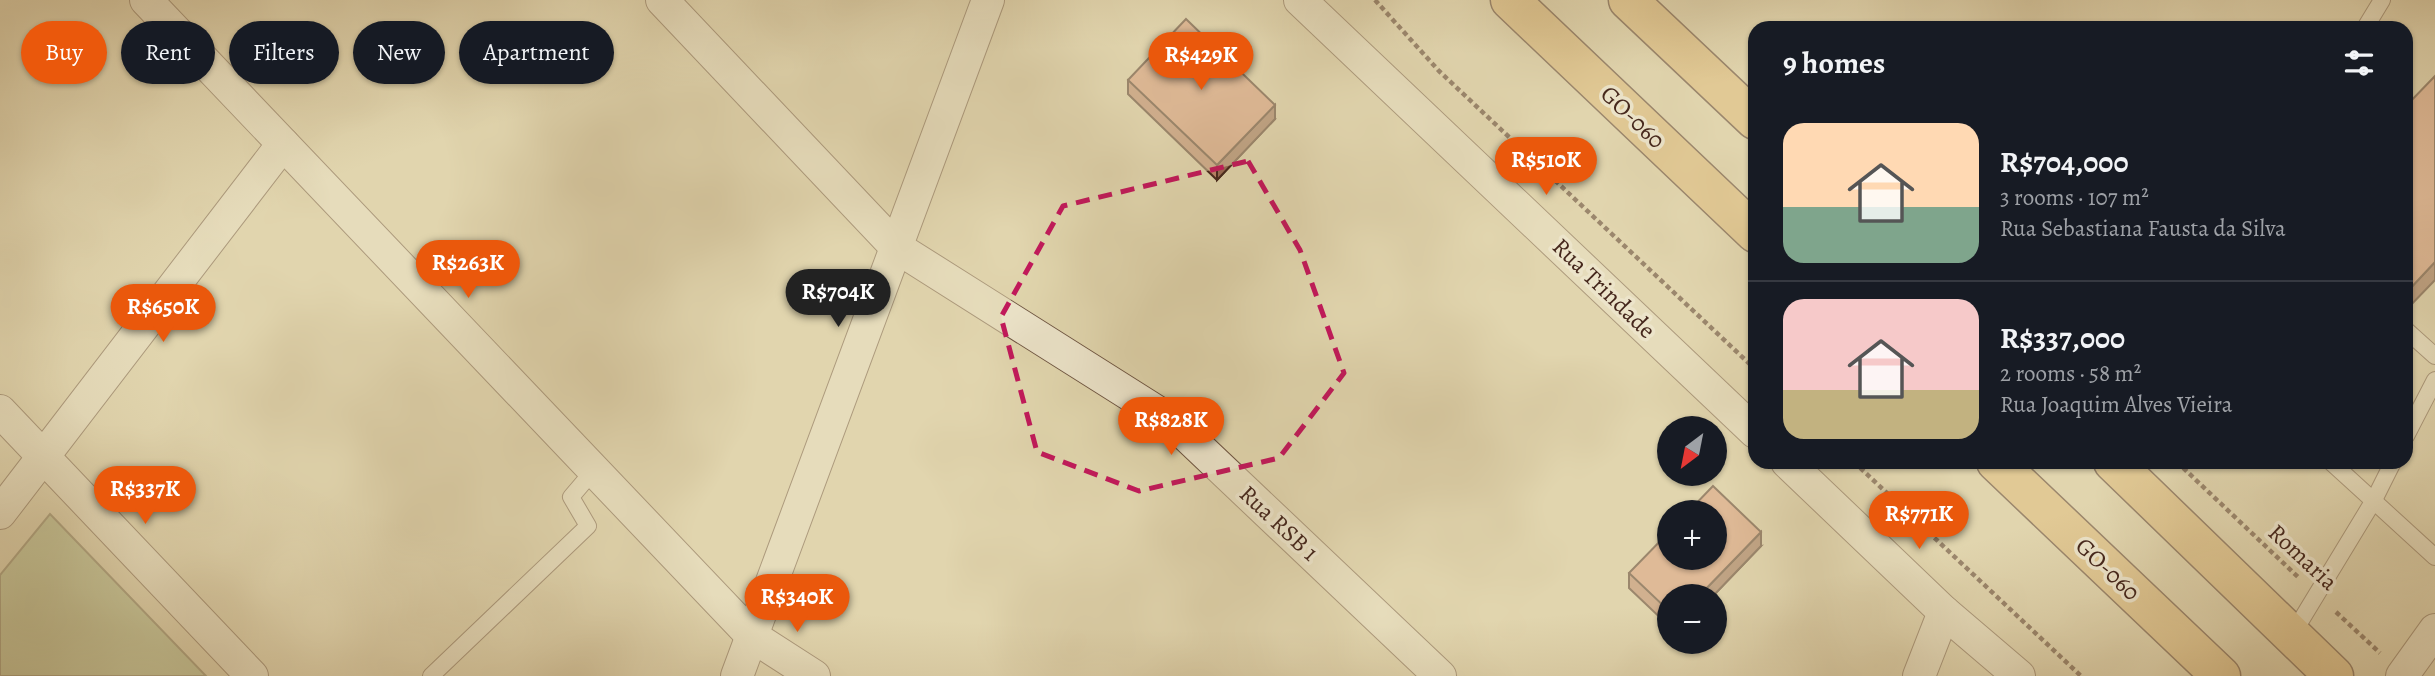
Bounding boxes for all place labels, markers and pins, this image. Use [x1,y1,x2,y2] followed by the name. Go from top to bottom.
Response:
[1144,32,1258,92] pin: R$429K
[1489,138,1603,197] pin: R$510K
[411,240,525,300] pin: R$263K
[781,270,895,329] pin: R$704K
[106,284,220,344] pin: R$650K
[1114,398,1228,457] pin: R$828K
[88,466,202,526] pin: R$337K
[1862,491,1976,551] pin: R$771K
[740,574,854,634] pin: R$340K

